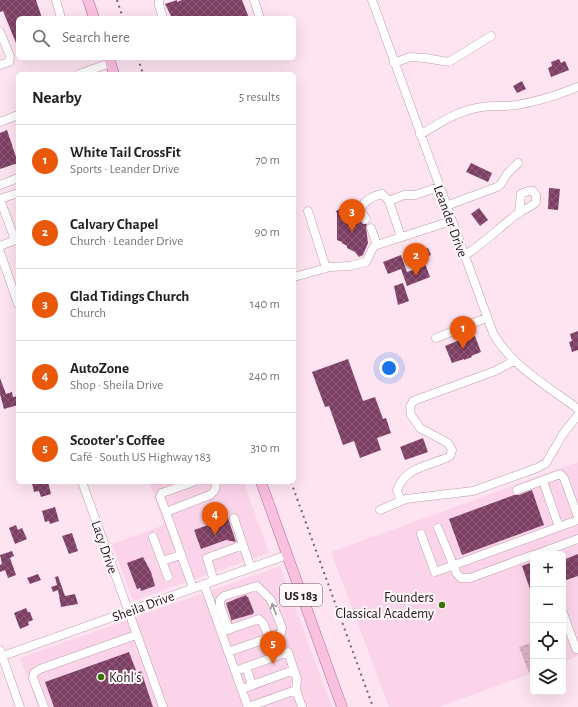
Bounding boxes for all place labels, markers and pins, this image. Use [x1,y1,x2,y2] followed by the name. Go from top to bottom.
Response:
[339,199,365,232] pin: 3
[403,243,429,276] pin: 2
[450,316,476,349] pin: 1
[202,502,228,535] pin: 4
[335,591,434,621] place label: Founders Classical Academy
[437,600,447,610] marker: Founders Classical Academy
[260,631,286,664] pin: 5
[109,671,141,685] place label: Kohl's
[96,672,106,682] marker: Kohl's

